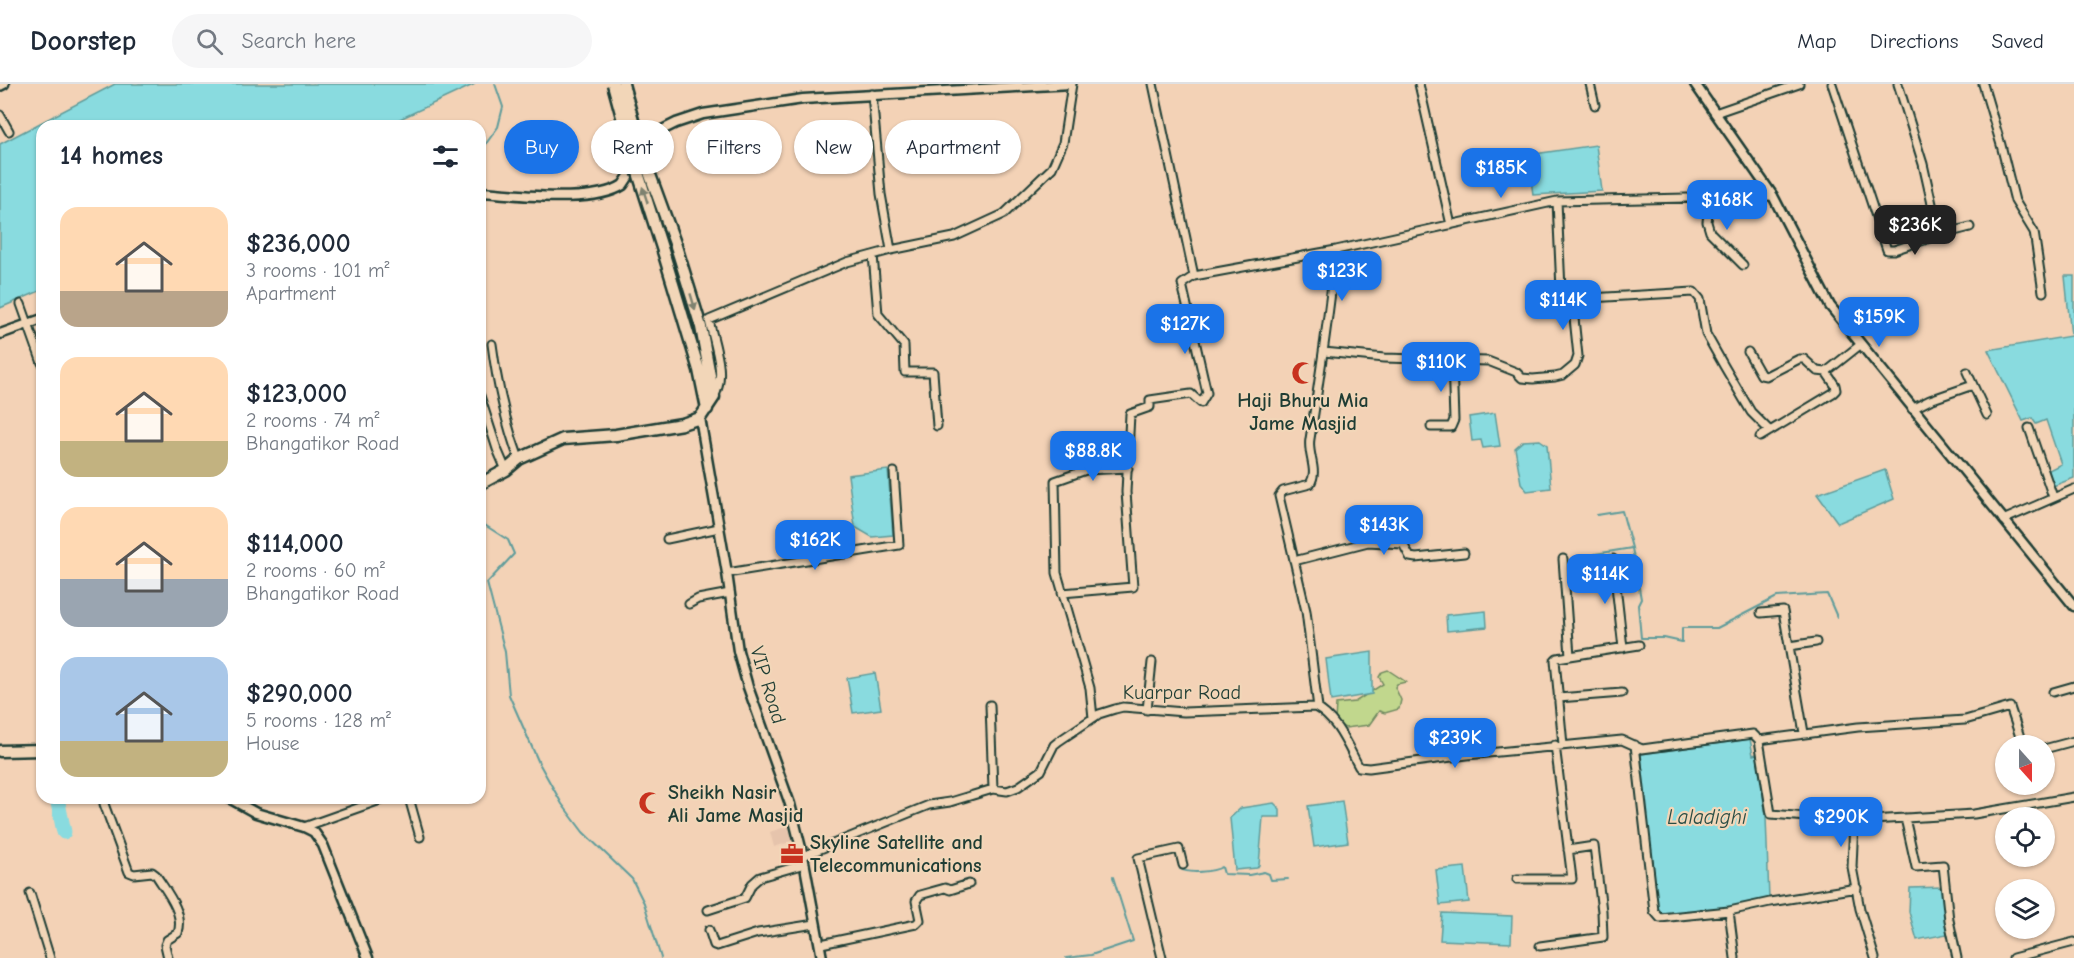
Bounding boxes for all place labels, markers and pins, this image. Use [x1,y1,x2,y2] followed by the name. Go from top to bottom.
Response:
[1459,148,1543,199] pin: $185K
[1685,180,1769,231] pin: $168K
[1873,205,1957,256] pin: $236K
[1300,251,1384,302] pin: $123K
[1521,280,1605,331] pin: $114K
[1837,297,1921,348] pin: $159K
[1143,304,1227,355] pin: $127K
[1399,342,1483,393] pin: $110K
[1290,360,1316,386] mosque icon: Haji Bhuru Mia Jame Masjid
[1237,389,1369,435] place label: Haji Bhuru Mia Jame Masjid
[1044,431,1142,482] pin: $88.8K
[1342,505,1426,556] pin: $143K
[773,520,857,571] pin: $162K
[1563,554,1647,605] pin: $114K
[1413,718,1497,769] pin: $239K
[668,781,803,827] place label: Sheikh Nasir Ali Jame Masjid
[637,790,663,816] mosque icon: Sheikh Nasir Ali Jame Masjid
[1799,797,1883,848] pin: $290K
[810,831,983,877] place label: Skyline Satellite and Telecommunications
[779,841,805,867] office icon: Skyline Satellite and Telecommunications

